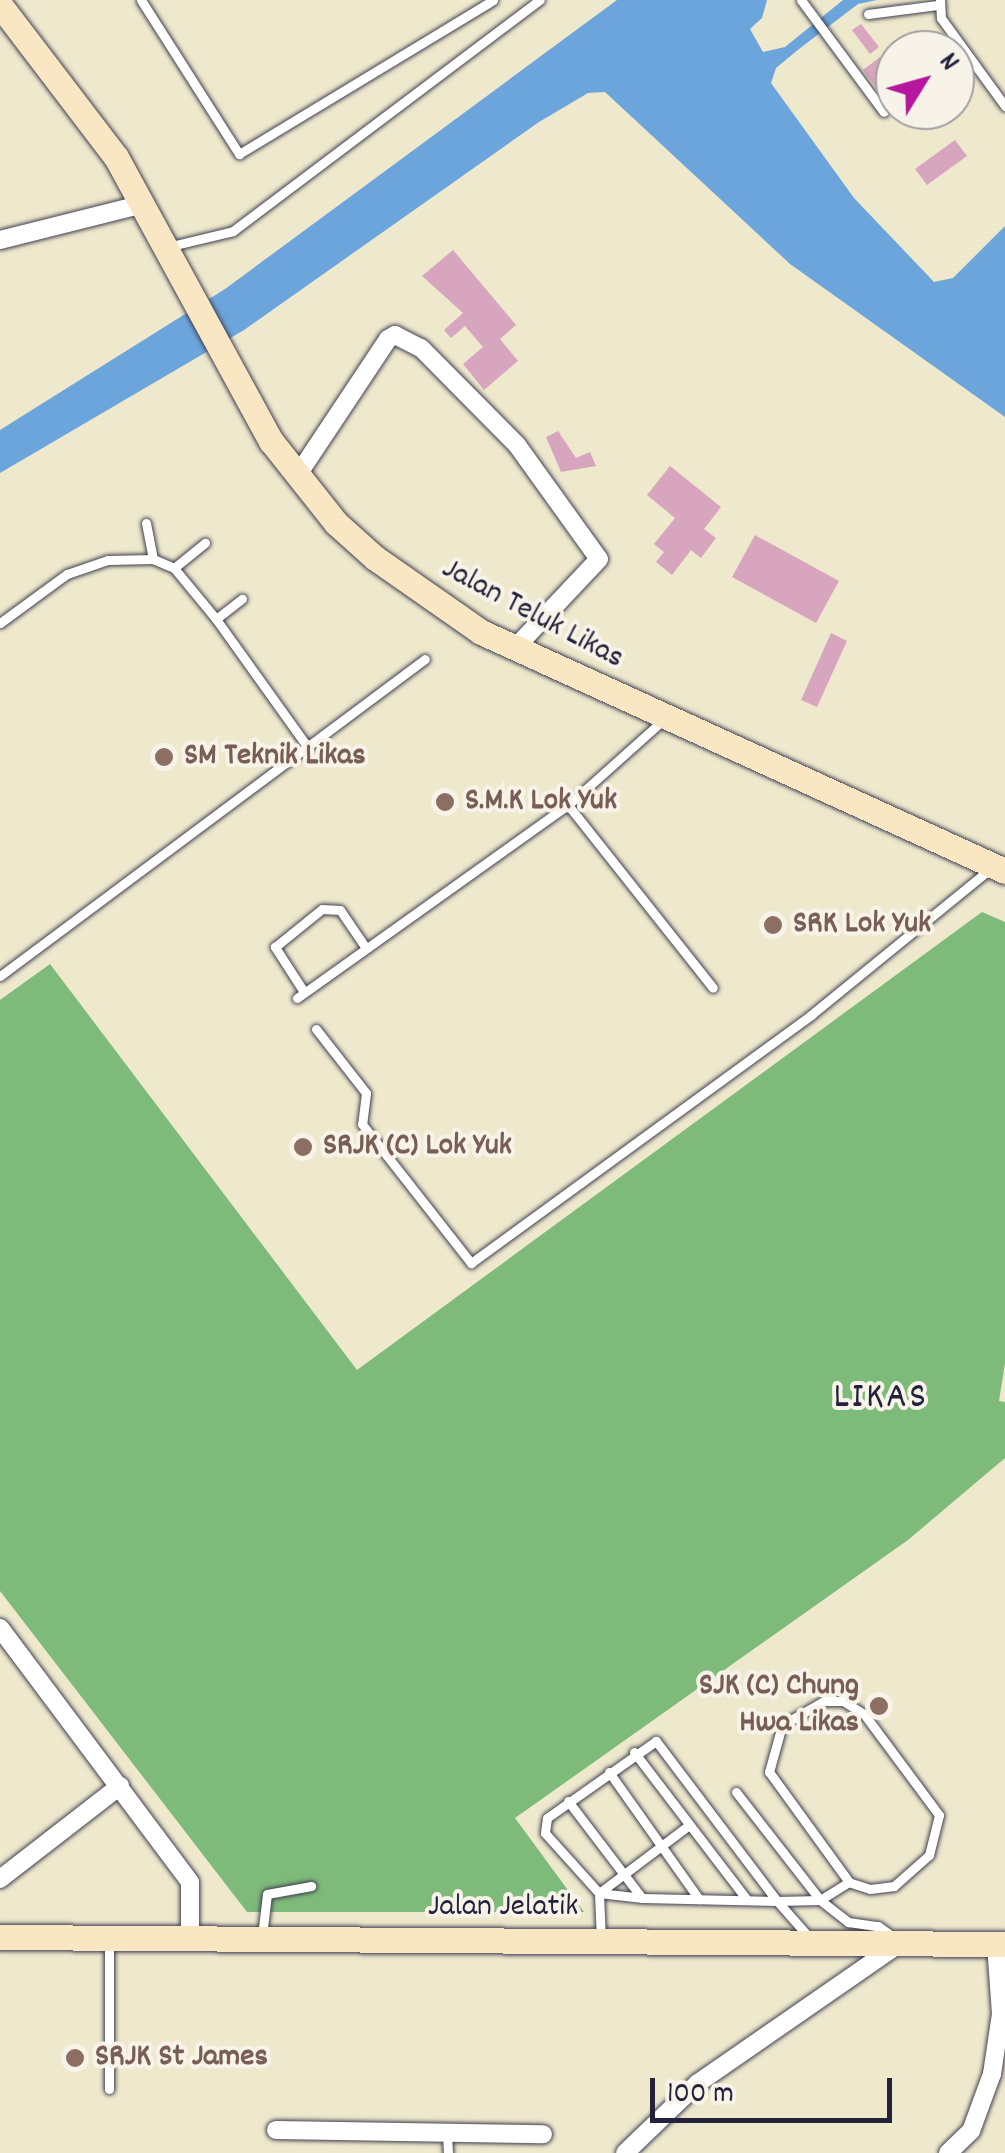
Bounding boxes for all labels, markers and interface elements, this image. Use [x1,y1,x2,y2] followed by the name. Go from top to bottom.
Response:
[875,30,975,130] north arrow
[927,46,968,81] text: N
[434,551,630,679] street label: Jalan Teluk Likas
[184,738,366,776] place label: SM Teknik Likas
[153,746,175,768] marker: SM Teknik Likas
[465,783,617,821] place label: S.M.K Lok Yuk
[434,791,456,813] marker: S.M.K Lok Yuk
[793,906,931,944] place label: SRK Lok Yuk
[762,914,784,936] marker: SRK Lok Yuk
[323,1128,512,1166] place label: SRJK (C) Lok Yuk
[292,1136,314,1158] marker: SRJK (C) Lok Yuk
[834,1376,928,1422] district label: LIKAS
[699,1669,859,1744] place label: SJK (C) Chung Hwa Likas
[868,1695,890,1717] marker: SJK (C) Chung Hwa Likas
[428,1889,578,1927] street label: Jalan Jelatik
[95,2039,268,2077] place label: SRJK St James
[64,2047,86,2069] marker: SRJK St James
[655,2058,898,2120] scale bar
[667,2074,734,2117] text: 100 m

